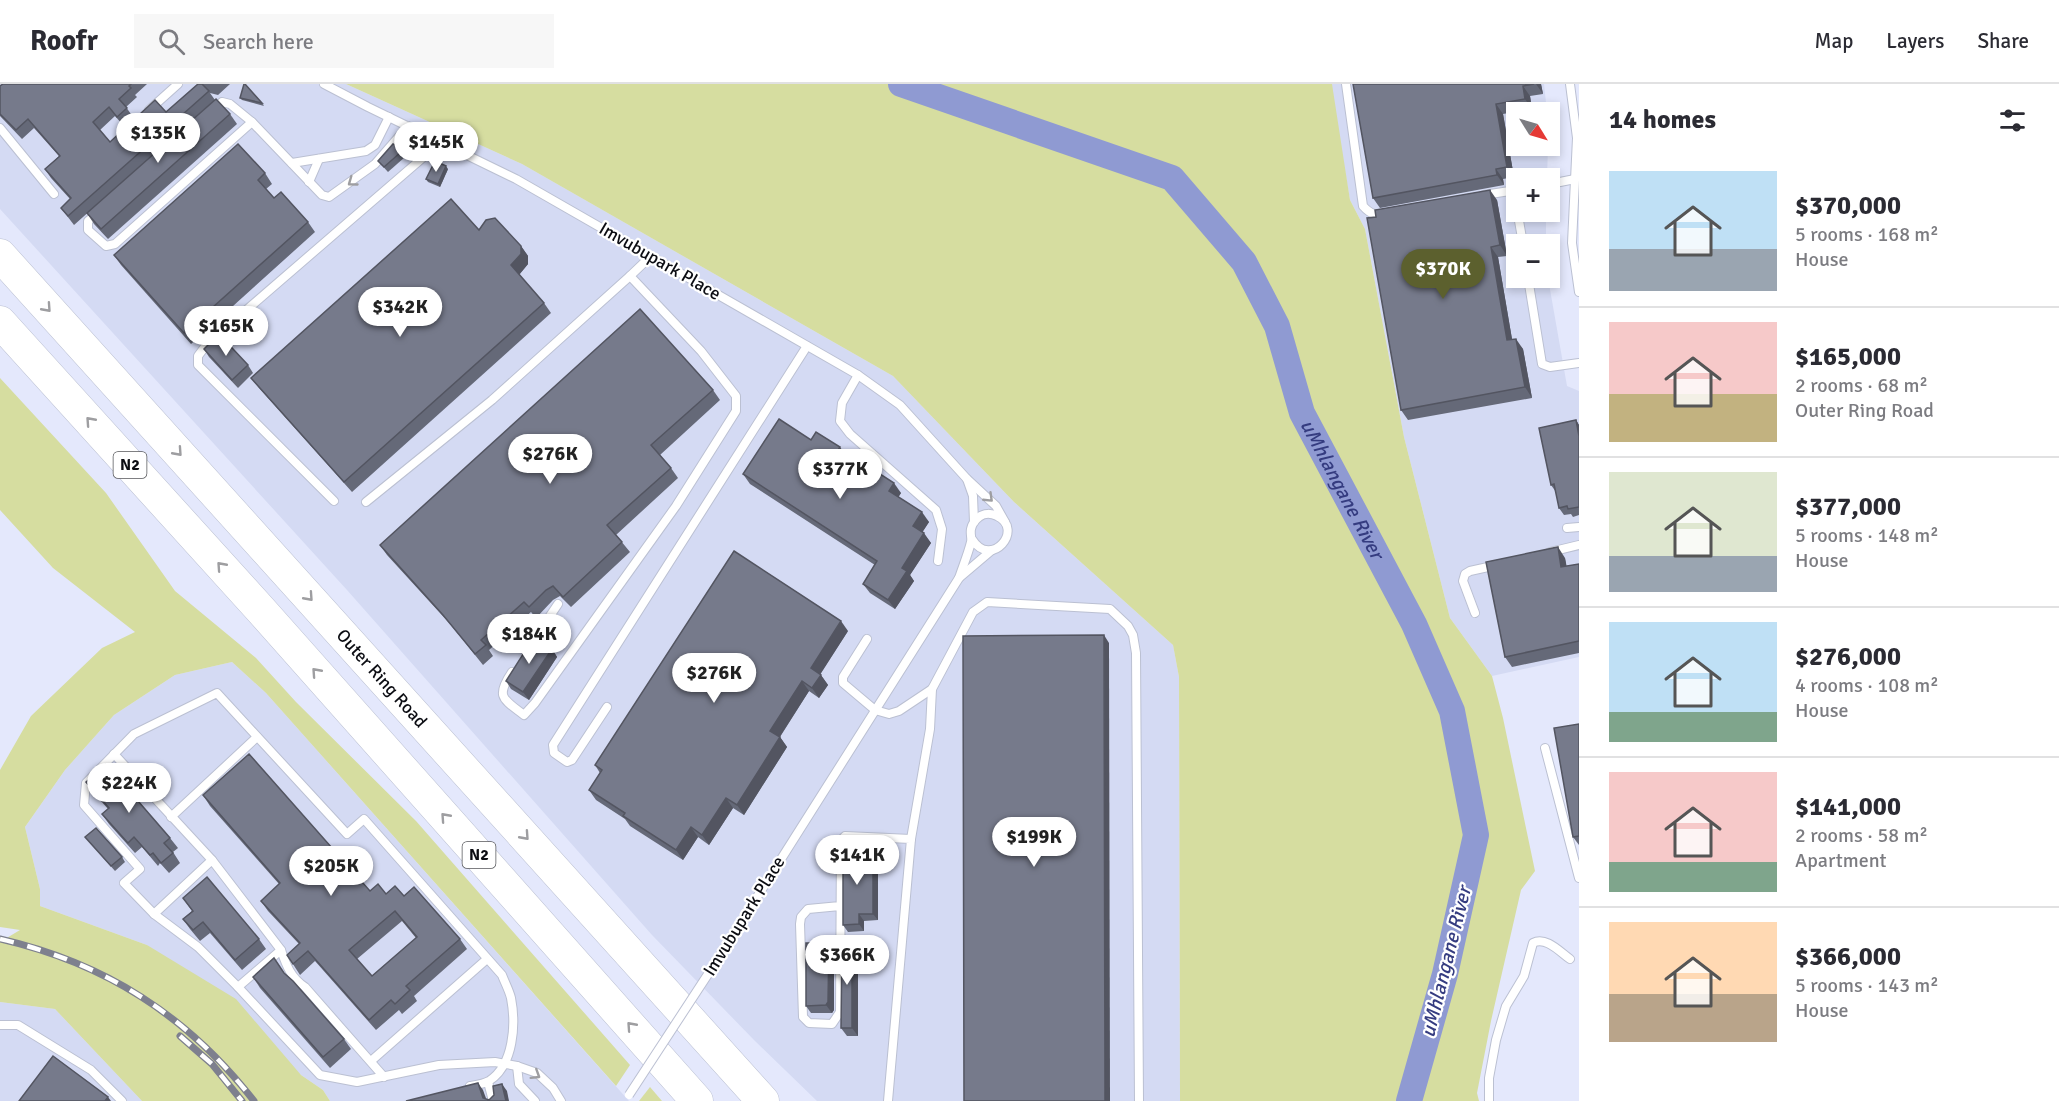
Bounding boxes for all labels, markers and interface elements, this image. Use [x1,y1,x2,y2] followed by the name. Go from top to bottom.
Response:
[134,14,554,68] search box
[30,24,98,58] text: Roofr
[155,25,188,58] icon: search
[203,28,314,55] text: Search here
[1815,28,1853,54] text: Map
[1886,28,1944,54] text: Layers
[1977,28,2029,54] text: Share
[1506,102,1560,156] north arrow
[1506,102,1560,288] map controls
[1609,104,1716,136] text: 14 homes
[1996,104,2029,137] icon: filters
[116,113,200,164] pin: $135K
[130,120,186,145] text: $135K
[394,122,478,173] pin: $145K
[408,129,464,154] text: $145K
[1506,168,1560,222] button: +
[348,175,359,186] one-way arrow
[1795,190,1901,222] text: $370,000
[1657,195,1729,267] icon: home
[595,217,725,305] street label: Imvubupark Place
[1795,222,1939,247] text: 5 rooms · 168 m²
[1506,234,1560,288] button: −
[1795,247,1849,272] text: House
[1401,249,1485,300] pin: $370K
[1415,256,1471,281] text: $370K
[358,287,442,338] pin: $342K
[372,294,428,319] text: $342K
[40,301,51,312] one-way arrow
[184,306,268,357] pin: $165K
[198,313,254,338] text: $165K
[1795,341,1901,373] text: $165,000
[1657,346,1729,418] icon: home
[1795,373,1928,398] text: 2 rooms · 68 m²
[1795,398,1934,423] text: Outer Ring Road
[1295,415,1391,565] water label: uMhlangane River
[86,417,97,428] one-way arrow
[508,434,592,485] pin: $276K
[522,441,578,466] text: $276K
[171,446,182,456] one-way arrow
[798,449,882,500] pin: $377K
[114,452,146,478] road number: N2
[812,456,868,481] text: $377K
[981,491,992,502] one-way arrow
[1795,491,1901,523] text: $377,000
[1657,496,1729,568] icon: home
[1795,523,1939,548] text: 5 rooms · 148 m²
[1795,548,1849,573] text: House
[217,562,228,572] one-way arrow
[302,590,313,601] one-way arrow
[487,614,571,665] pin: $184K
[501,621,557,646] text: $184K
[332,624,432,732] street label: Outer Ring Road
[1795,641,1901,673] text: $276,000
[1657,646,1729,718] icon: home
[672,653,756,704] pin: $276K
[686,660,742,685] text: $276K
[312,668,323,678] one-way arrow
[1795,673,1939,698] text: 4 rooms · 108 m²
[1795,698,1849,723] text: House
[87,763,171,814] pin: $224K
[101,770,157,795] text: $224K
[1795,791,1901,823] text: $141,000
[1657,796,1729,868] icon: home
[441,813,452,824] one-way arrow
[992,817,1076,868] pin: $199K
[1795,823,1928,848] text: 2 rooms · 58 m²
[1006,824,1062,849] text: $199K
[518,829,529,839] one-way arrow
[815,835,899,886] pin: $141K
[462,842,496,868] road number: N2
[829,842,885,867] text: $141K
[289,846,373,897] pin: $205K
[1795,848,1887,873] text: Apartment
[698,852,790,980] street label: Imvubupark Place
[303,853,359,878] text: $205K
[1415,882,1477,1040] water label: uMhlangane River
[805,935,889,986] pin: $366K
[1795,941,1901,973] text: $366,000
[819,942,875,967] text: $366K
[1657,946,1729,1018] icon: home
[1795,973,1939,998] text: 5 rooms · 143 m²
[1795,998,1849,1023] text: House
[627,1022,638,1033] one-way arrow
[530,1067,540,1079] one-way arrow

